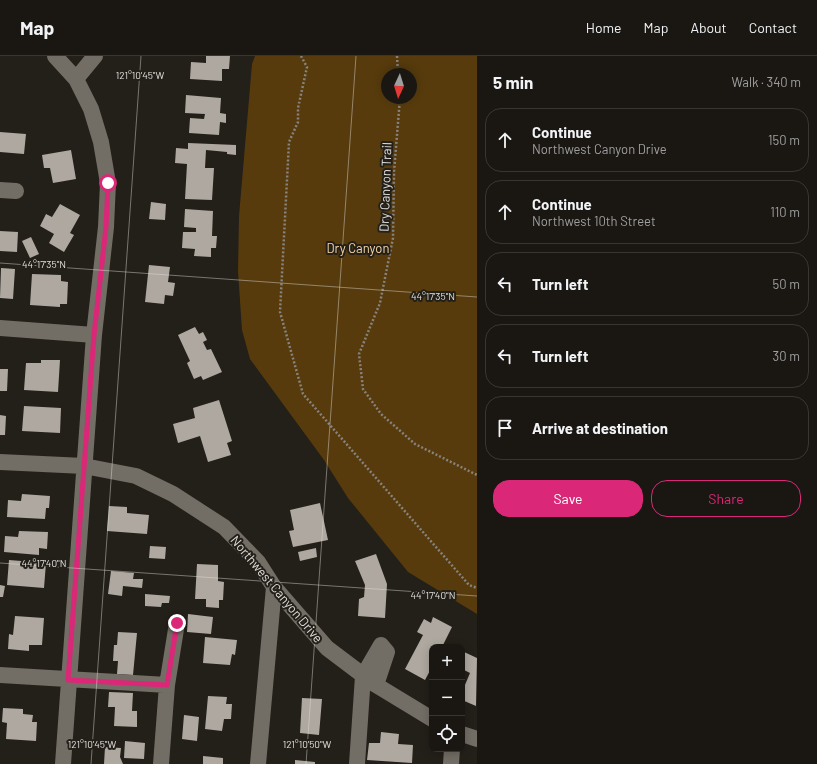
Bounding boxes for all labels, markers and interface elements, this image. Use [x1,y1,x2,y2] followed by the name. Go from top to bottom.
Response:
[20,16,54,39] text: Map
[586,19,622,36] text: Home
[644,19,668,36] text: Map
[690,19,727,36] text: About
[749,19,797,36] text: Contact
[381,68,417,104] north arrow
[116,69,164,81] text: 121°10'45"W
[493,72,533,92] text: 5 min
[732,74,801,90] text: Walk · 340 m
[532,123,592,141] text: Continue
[494,129,516,151] icon: ahead
[768,132,800,148] text: 150 m
[532,141,667,157] text: Northwest Canyon Drive
[375,142,395,232] street label: Dry Canyon Trail
[99,174,117,192] route start
[532,195,592,213] text: Continue
[494,201,516,223] icon: ahead
[770,204,800,220] text: 110 m
[532,213,656,229] text: Northwest 10th Street
[327,240,389,256] park label: Dry Canyon
[22,258,66,270] text: 44°17'35"N
[494,273,516,295] icon: left
[532,275,588,293] text: Turn left
[773,276,800,292] text: 50 m
[411,290,455,302] text: 44°17'35"N
[494,345,516,367] icon: left
[532,347,588,365] text: Turn left
[773,348,800,364] text: 30 m
[494,417,516,439] icon: arrive
[532,419,668,437] text: Arrive at destination
[493,480,643,517] button: Save
[651,480,801,517] button: Share
[228,532,326,646] street label: Northwest Canyon Drive
[22,557,66,569] text: 44°17'40"N
[411,589,455,601] text: 44°17'40"N
[168,614,186,632] route end
[429,644,465,752] map controls
[429,644,465,680] button: +
[429,680,465,716] button: −
[429,716,465,752] button: locate
[68,738,116,750] text: 121°10'45"W
[283,738,332,750] text: 121°10'50"W

